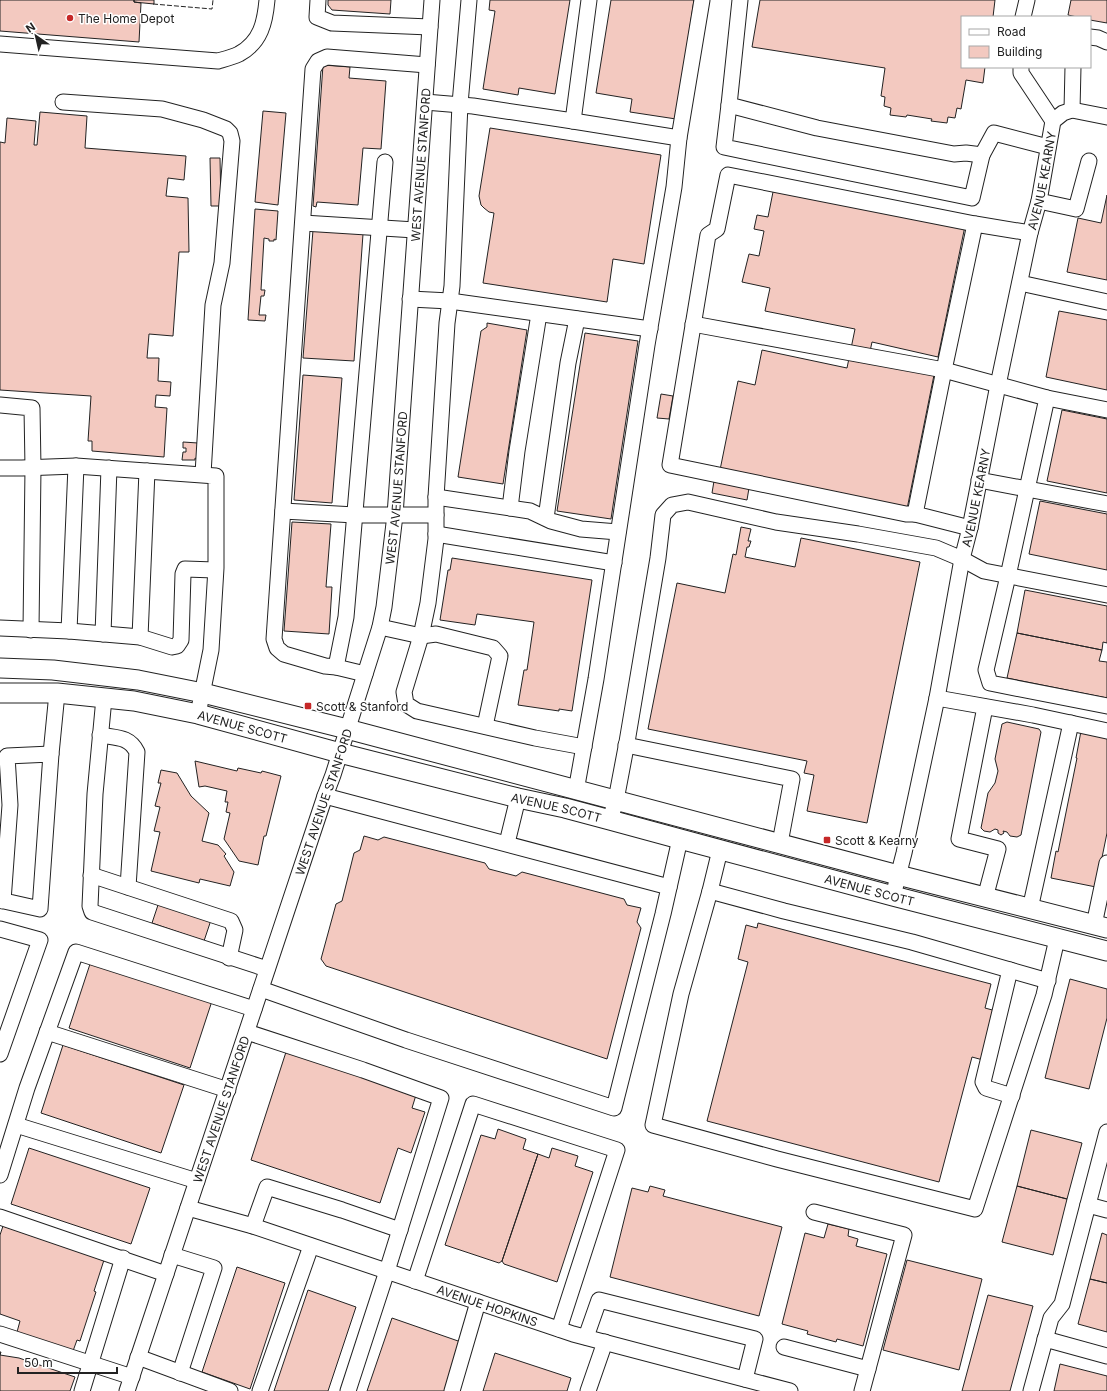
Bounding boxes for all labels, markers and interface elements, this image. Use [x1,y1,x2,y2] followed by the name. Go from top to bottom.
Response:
[78,11,174,26] place label: The Home Depot
[65,13,75,23] marker: The Home Depot
[16,16,56,56] north arrow
[961,16,1091,68] legend
[23,20,38,36] text: N
[997,24,1026,39] text: Road
[997,44,1042,59] text: Building
[407,88,433,242] street label: WEST AVENUE STANFORD
[1024,130,1059,231] street label: AVENUE KEARNY
[382,411,410,565] street label: WEST AVENUE STANFORD
[958,447,993,548] street label: AVENUE KEARNY
[316,699,408,714] place label: Scott & Stanford
[303,701,313,711] marker: Scott & Stanford
[196,707,289,746] street label: AVENUE SCOTT
[292,727,355,877] street label: WEST AVENUE STANFORD
[510,789,603,825] street label: AVENUE SCOTT
[835,833,919,848] place label: Scott & Kearny
[822,835,832,845] marker: Scott & Kearny
[823,871,916,909] street label: AVENUE SCOTT
[189,1034,252,1185] street label: WEST AVENUE STANFORD
[435,1281,540,1329] street label: AVENUE HOPKINS
[18,1349,117,1375] scale bar
[24,1355,53,1370] text: 50 m

